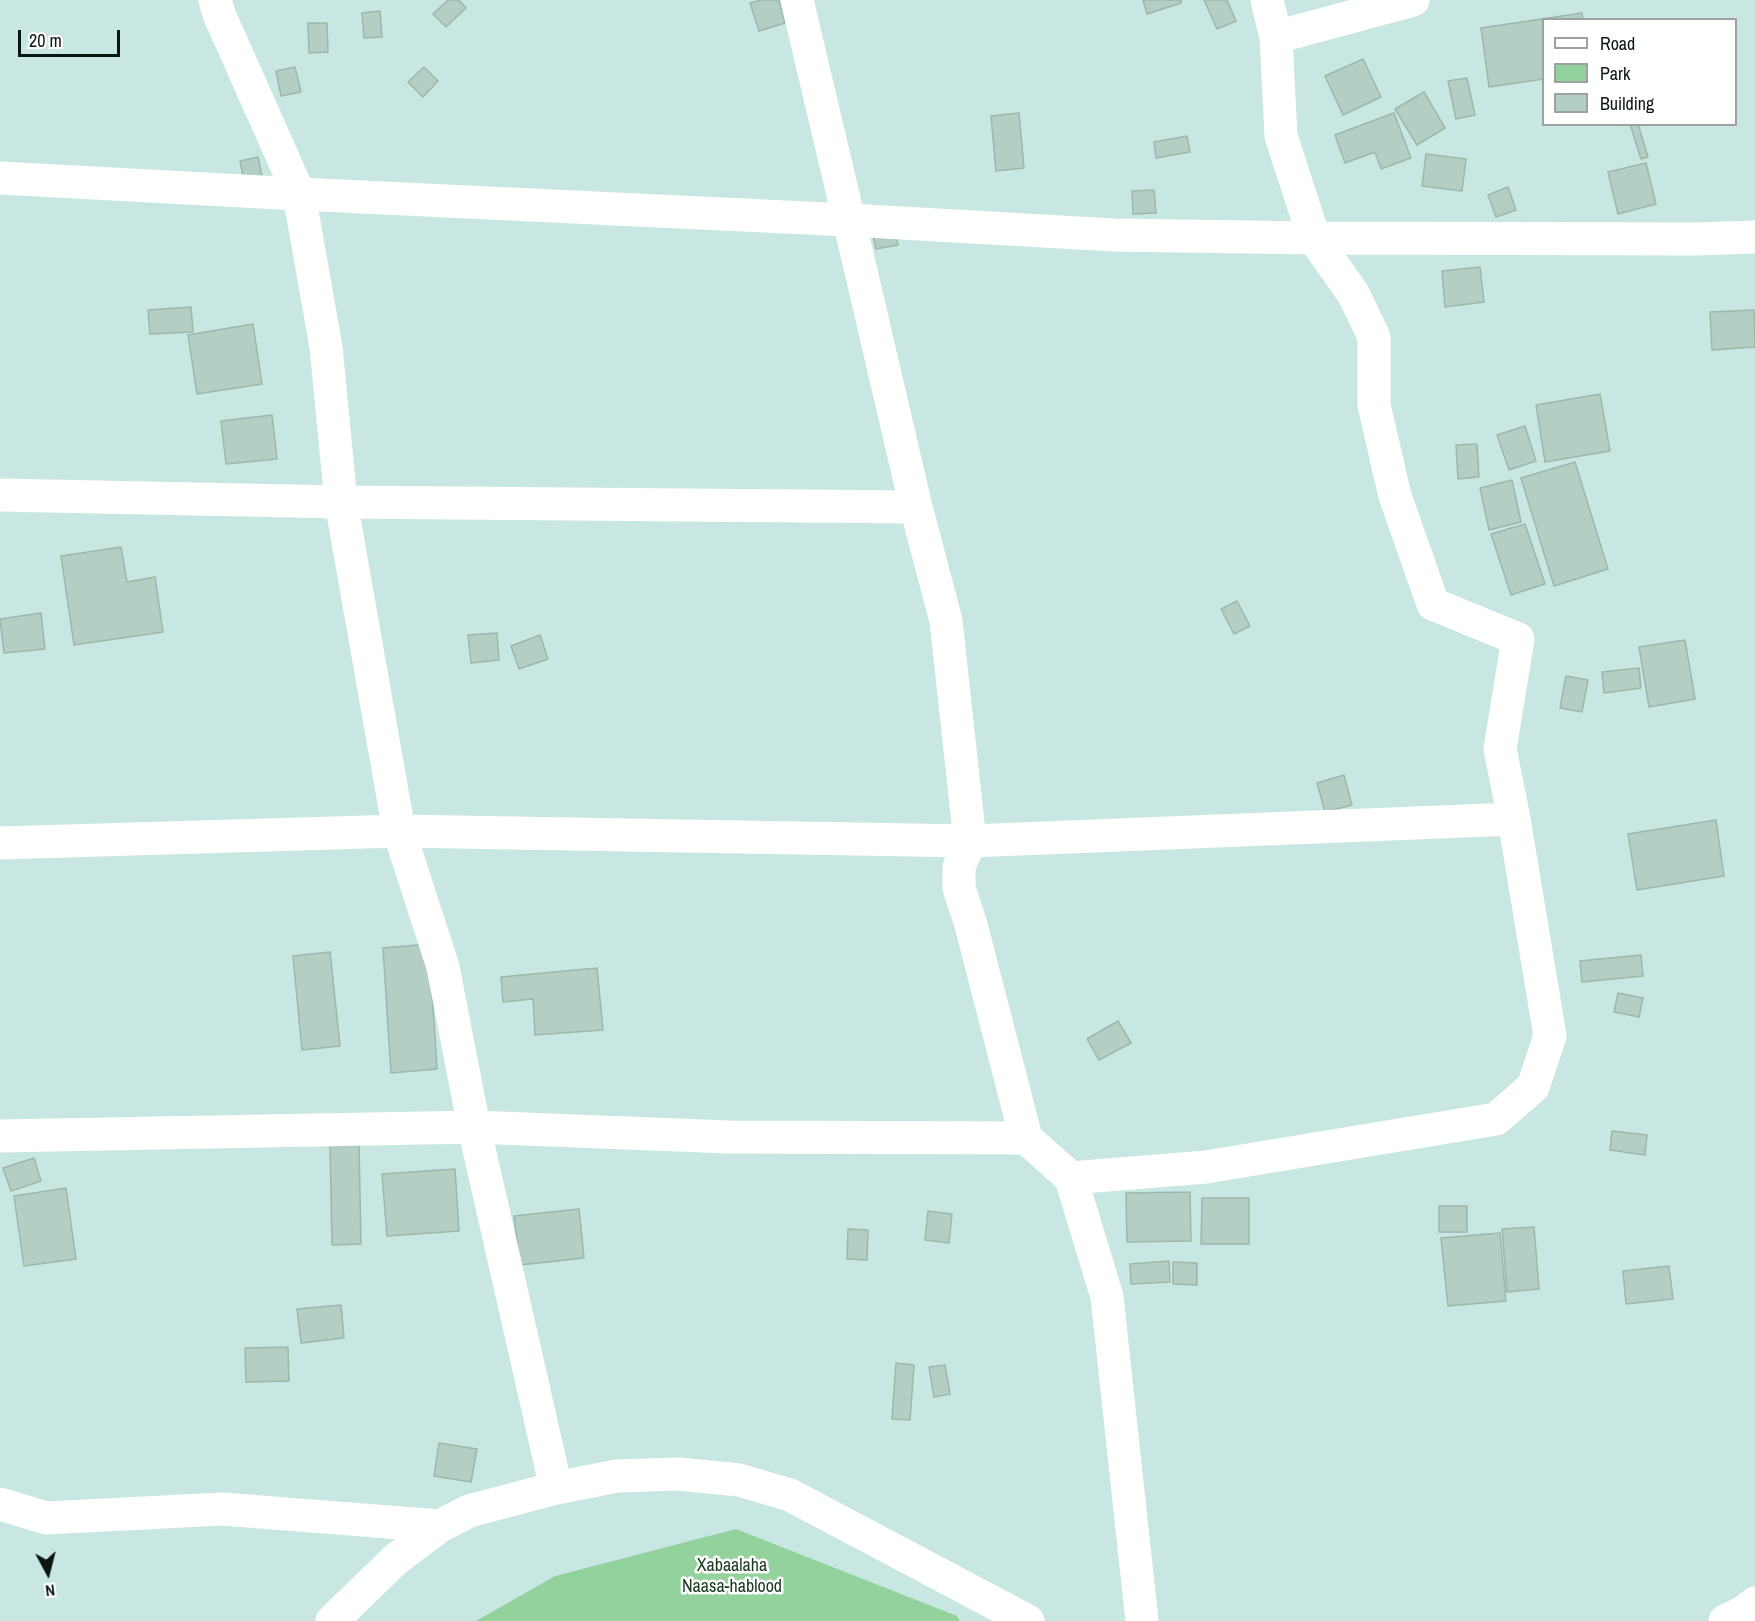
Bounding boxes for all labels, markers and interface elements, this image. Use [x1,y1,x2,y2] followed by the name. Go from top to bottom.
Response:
[21,18,123,56] scale bar
[1542,18,1737,126] legend
[29,28,62,53] text: 20 m
[1600,31,1635,56] text: Road
[1600,61,1630,86] text: Park
[1600,91,1654,116] text: Building
[18,1543,78,1603] north arrow
[682,1555,782,1598] park label: Xabaalaha Naasa-hablood
[44,1579,56,1602] text: N

